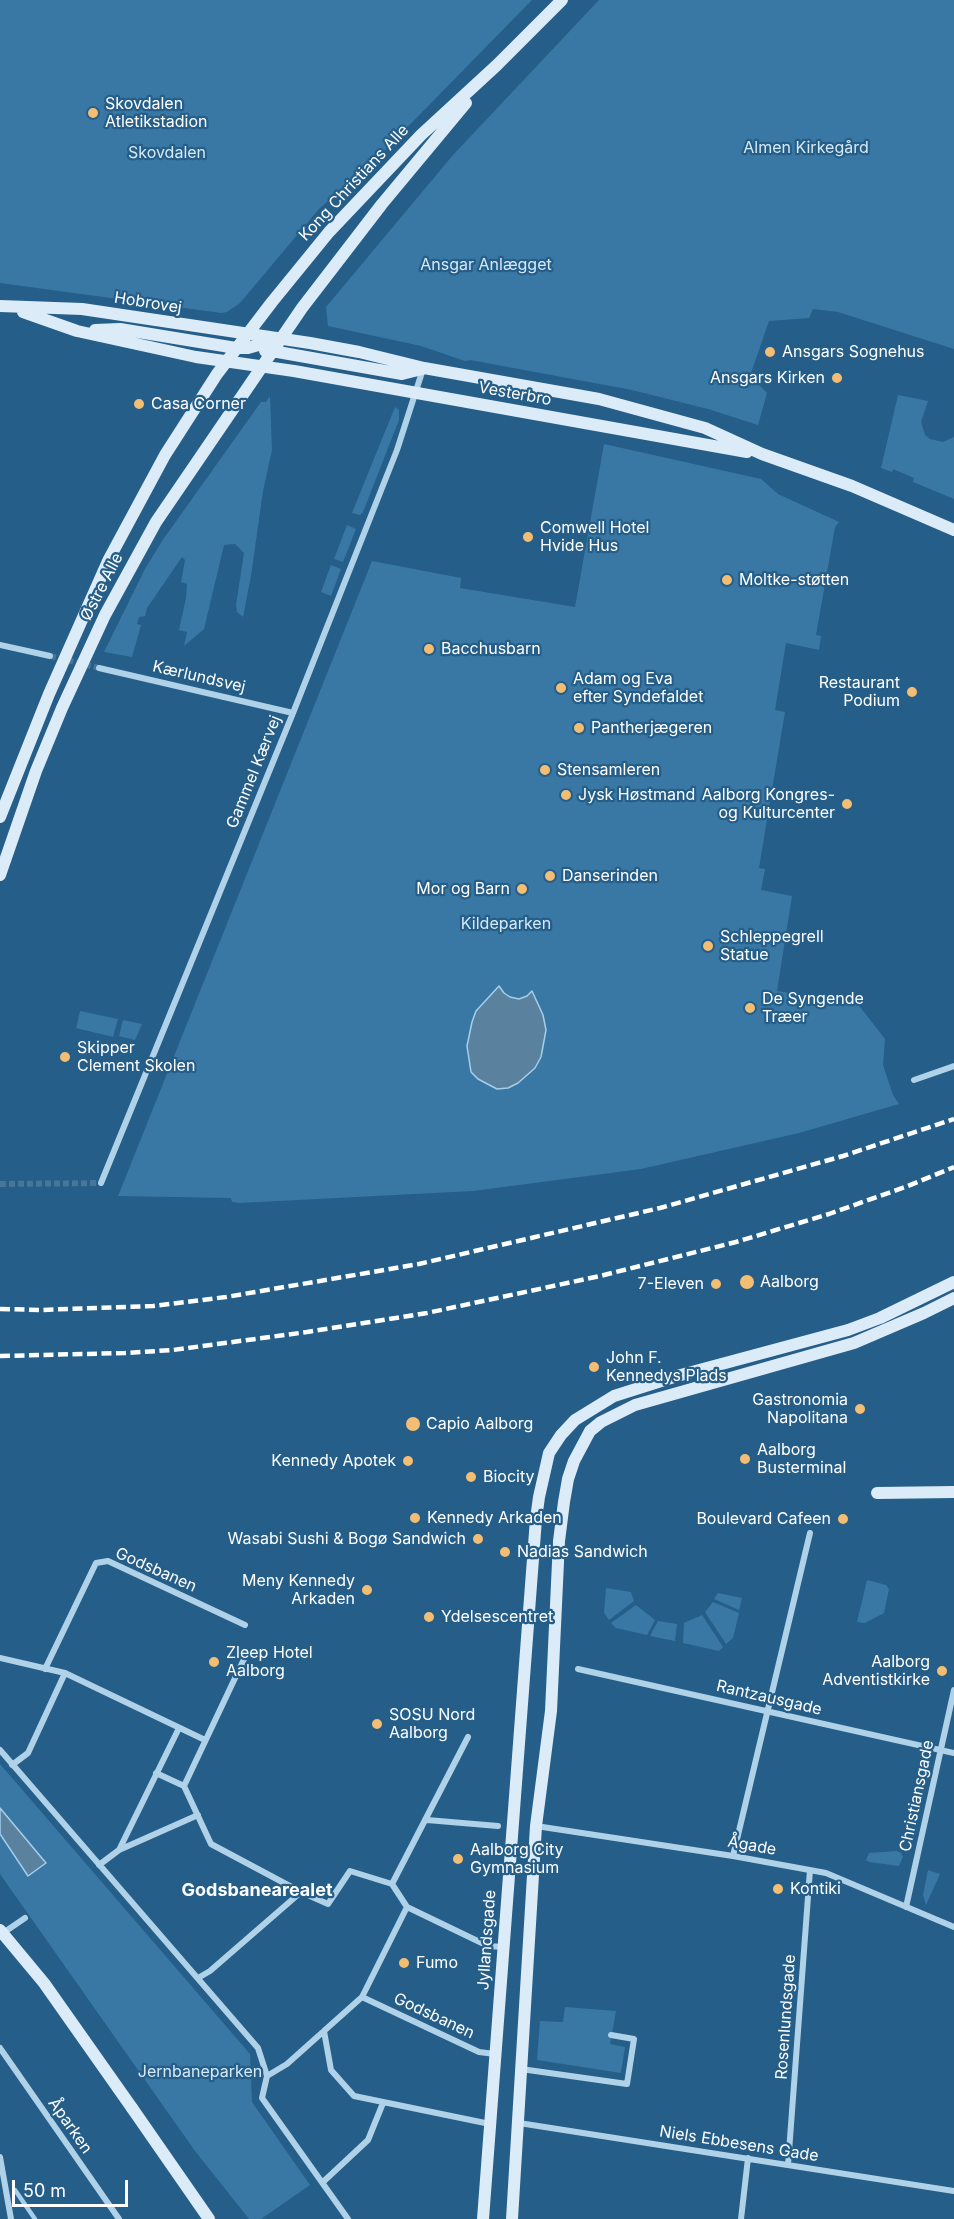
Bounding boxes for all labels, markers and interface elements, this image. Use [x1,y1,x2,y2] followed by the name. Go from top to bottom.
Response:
[105,94,208,132] place label: Skovdalen Atletikstadion
[86,106,100,120] marker: Skovdalen Atletikstadion
[295,121,413,245] street label: Kong Christians Alle
[743,138,869,158] park label: Almen Kirkegård
[128,143,206,163] park label: Skovdalen
[420,255,552,275] park label: Ansgar Anlægget
[113,288,183,318] street label: Hobrovej
[782,342,925,362] place label: Ansgars Sognehus
[763,345,777,359] marker: Ansgars Sognehus
[710,368,825,388] place label: Ansgars Kirken
[830,371,844,385] marker: Ansgars Kirken
[477,378,553,410] street label: Vesterbro
[151,394,246,414] place label: Casa Corner
[132,397,146,411] marker: Casa Corner
[540,518,649,556] place label: Comwell Hotel Hvide Hus
[521,530,535,544] marker: Comwell Hotel Hvide Hus
[77,550,127,624] street label: Østre Alle
[739,570,849,590] place label: Moltke-støtten
[720,573,734,587] marker: Moltke-støtten
[441,639,541,659] place label: Bacchusbarn
[422,642,436,656] marker: Bacchusbarn
[151,657,247,697] street label: Kærlundsvej
[573,669,703,707] place label: Adam og Eva efter Syndefaldet
[819,673,900,711] place label: Restaurant Podium
[554,681,568,695] marker: Adam og Eva efter Syndefaldet
[905,685,919,699] marker: Restaurant Podium
[223,713,285,831] street label: Gammel Kærvej
[591,718,712,738] place label: Pantherjægeren
[572,721,586,735] marker: Pantherjægeren
[557,760,660,780] place label: Stensamleren
[538,763,552,777] marker: Stensamleren
[578,785,695,805] place label: Jysk Høstmand
[702,785,835,823] place label: Aalborg Kongres- og Kulturcenter
[559,788,573,802] marker: Jysk Høstmand
[840,797,854,811] marker: Aalborg Kongres- og Kulturcenter
[562,866,658,886] place label: Danserinden
[543,869,557,883] marker: Danserinden
[416,879,510,899] place label: Mor og Barn
[515,882,529,896] marker: Mor og Barn
[461,914,551,934] park label: Kildeparken
[720,927,824,965] place label: Schleppegrell Statue
[701,939,715,953] marker: Schleppegrell Statue
[762,989,864,1027] place label: De Syngende Træer
[743,1001,757,1015] marker: De Syngende Træer
[77,1038,195,1076] place label: Skipper Clement Skolen
[58,1050,72,1064] marker: Skipper Clement Skolen
[760,1272,819,1292] place label: Aalborg
[738,1273,756,1291] marker: Aalborg
[638,1274,704,1294] place label: 7-Eleven
[709,1277,723,1291] marker: 7-Eleven
[606,1348,727,1386] place label: John F. Kennedys Plads
[587,1360,601,1374] marker: John F. Kennedys Plads
[752,1390,848,1428] place label: Gastronomia Napolitana
[853,1402,867,1416] marker: Gastronomia Napolitana
[426,1414,533,1434] place label: Capio Aalborg
[404,1415,422,1433] marker: Capio Aalborg
[757,1440,846,1478] place label: Aalborg Busterminal
[271,1451,396,1471] place label: Kennedy Apotek
[738,1452,752,1466] marker: Aalborg Busterminal
[401,1454,415,1468] marker: Kennedy Apotek
[483,1467,534,1487] place label: Biocity
[464,1470,478,1484] marker: Biocity
[427,1508,562,1528] place label: Kennedy Arkaden
[696,1509,831,1529] place label: Boulevard Cafeen
[408,1511,422,1525] marker: Kennedy Arkaden
[836,1512,850,1526] marker: Boulevard Cafeen
[228,1529,466,1549] place label: Wasabi Sushi & Bogø Sandwich
[471,1532,485,1546] marker: Wasabi Sushi & Bogø Sandwich
[517,1542,648,1562] place label: Nadias Sandwich
[112,1544,200,1596] street label: Godsbanen
[498,1545,512,1559] marker: Nadias Sandwich
[242,1571,355,1609] place label: Meny Kennedy Arkaden
[360,1583,374,1597] marker: Meny Kennedy Arkaden
[441,1607,553,1627] place label: Ydelsescentret
[422,1610,436,1624] marker: Ydelsescentret
[226,1643,313,1681] place label: Zleep Hotel Aalborg
[822,1652,930,1690] place label: Aalborg Adventistkirke
[207,1655,221,1669] marker: Zleep Hotel Aalborg
[935,1664,949,1678] marker: Aalborg Adventistkirke
[714,1677,824,1719] street label: Rantzausgade
[389,1705,475,1743] place label: SOSU Nord Aalborg
[370,1717,384,1731] marker: SOSU Nord Aalborg
[896,1738,938,1854] street label: Christiansgade
[726,1832,778,1860] street label: Ågade
[470,1840,563,1878] place label: Aalborg City Gymnasium
[451,1852,465,1866] marker: Aalborg City Gymnasium
[790,1879,841,1899] place label: Kontiki
[182,1880,332,1902] district label: Godsbanearealet
[771,1882,785,1896] marker: Kontiki
[474,1889,500,1991] street label: Jyllandsgade
[416,1953,458,1973] place label: Fumo
[772,1954,800,2080] street label: Rosenlundsgade
[397,1956,411,1970] marker: Fumo
[391,1989,477,2043] street label: Godsbanen
[138,2062,262,2082] park label: Jernbaneparken
[44,2095,96,2157] street label: Åparken
[658,2122,820,2166] street label: Niels Ebbesens Gade
[15,2168,130,2206] scale bar
[23,2180,66,2201] text: 50 m

